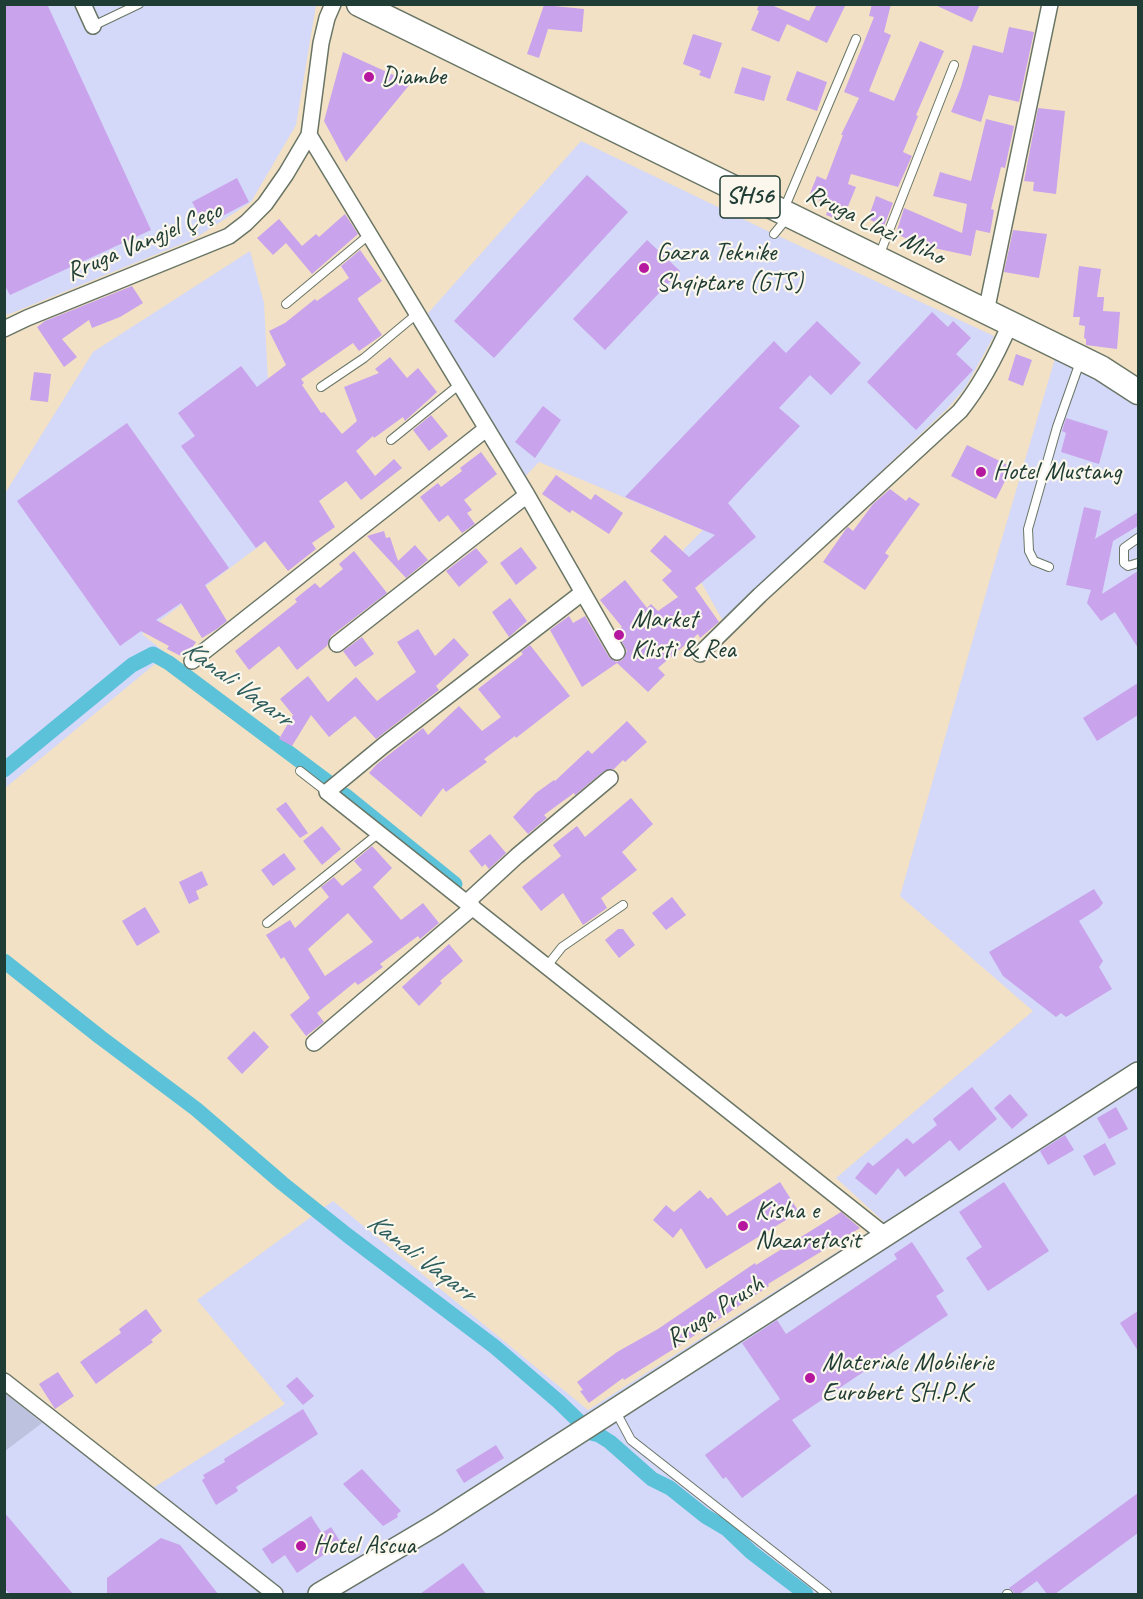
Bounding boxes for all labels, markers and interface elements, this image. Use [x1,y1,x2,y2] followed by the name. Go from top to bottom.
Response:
[381,61,446,93] place label: Diambe
[362,70,376,84] marker: Diambe
[720,176,780,218] road number: SH56
[801,179,949,273] street label: Rruga Llazi Miho
[61,195,227,289] street label: Rruga Vangjel Çeço
[656,237,803,298] place label: Gazra Teknike Shqiptare (GTS)
[637,261,651,275] marker: Gazra Teknike Shqiptare (GTS)
[993,456,1121,488] place label: Hotel Mustang
[974,465,988,479] marker: Hotel Mustang
[631,604,736,666] place label: Market Klisti & Rea
[612,628,626,642] marker: Market Klisti & Rea
[176,633,298,735] water label: Kanali Vaqarr
[755,1195,861,1256] place label: Kisha e Nazaretasit
[360,1207,482,1309] water label: Kanali Vaqarr
[736,1219,750,1233] marker: Kisha e Nazaretasit
[660,1269,770,1355] street label: Rruga Prush
[822,1347,993,1408] place label: Materiale Mobilerie Eurobert SH.P.K
[803,1371,817,1385] marker: Materiale Mobilerie Eurobert SH.P.K
[313,1530,415,1562] place label: Hotel Ascua
[294,1539,308,1553] marker: Hotel Ascua

